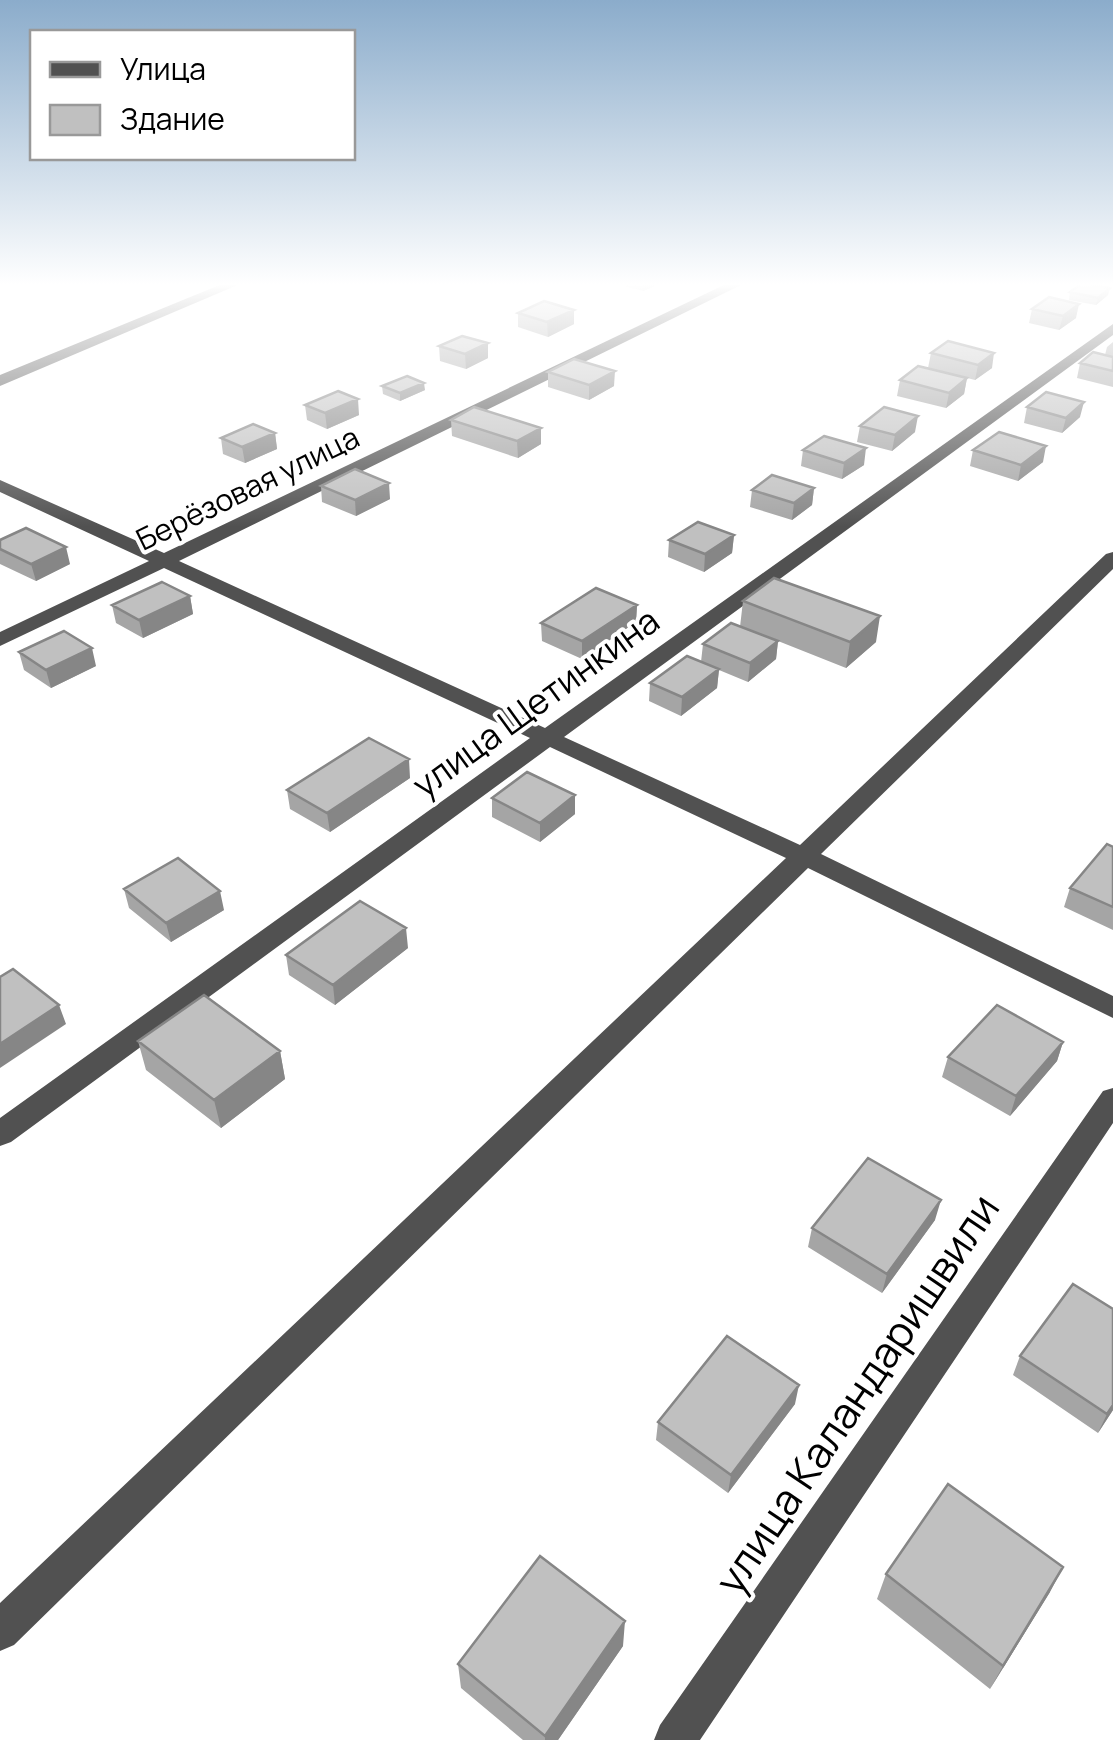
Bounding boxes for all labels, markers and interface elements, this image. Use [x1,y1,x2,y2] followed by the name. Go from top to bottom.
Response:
[30,30,355,160] legend
[120,48,206,89] text: Улица
[120,98,225,139] text: Здание
[129,416,366,559] street label: Берёзовая улица
[402,596,669,808] street label: улица Щетинкина
[700,1182,1012,1605] street label: улица Каландаришвили

